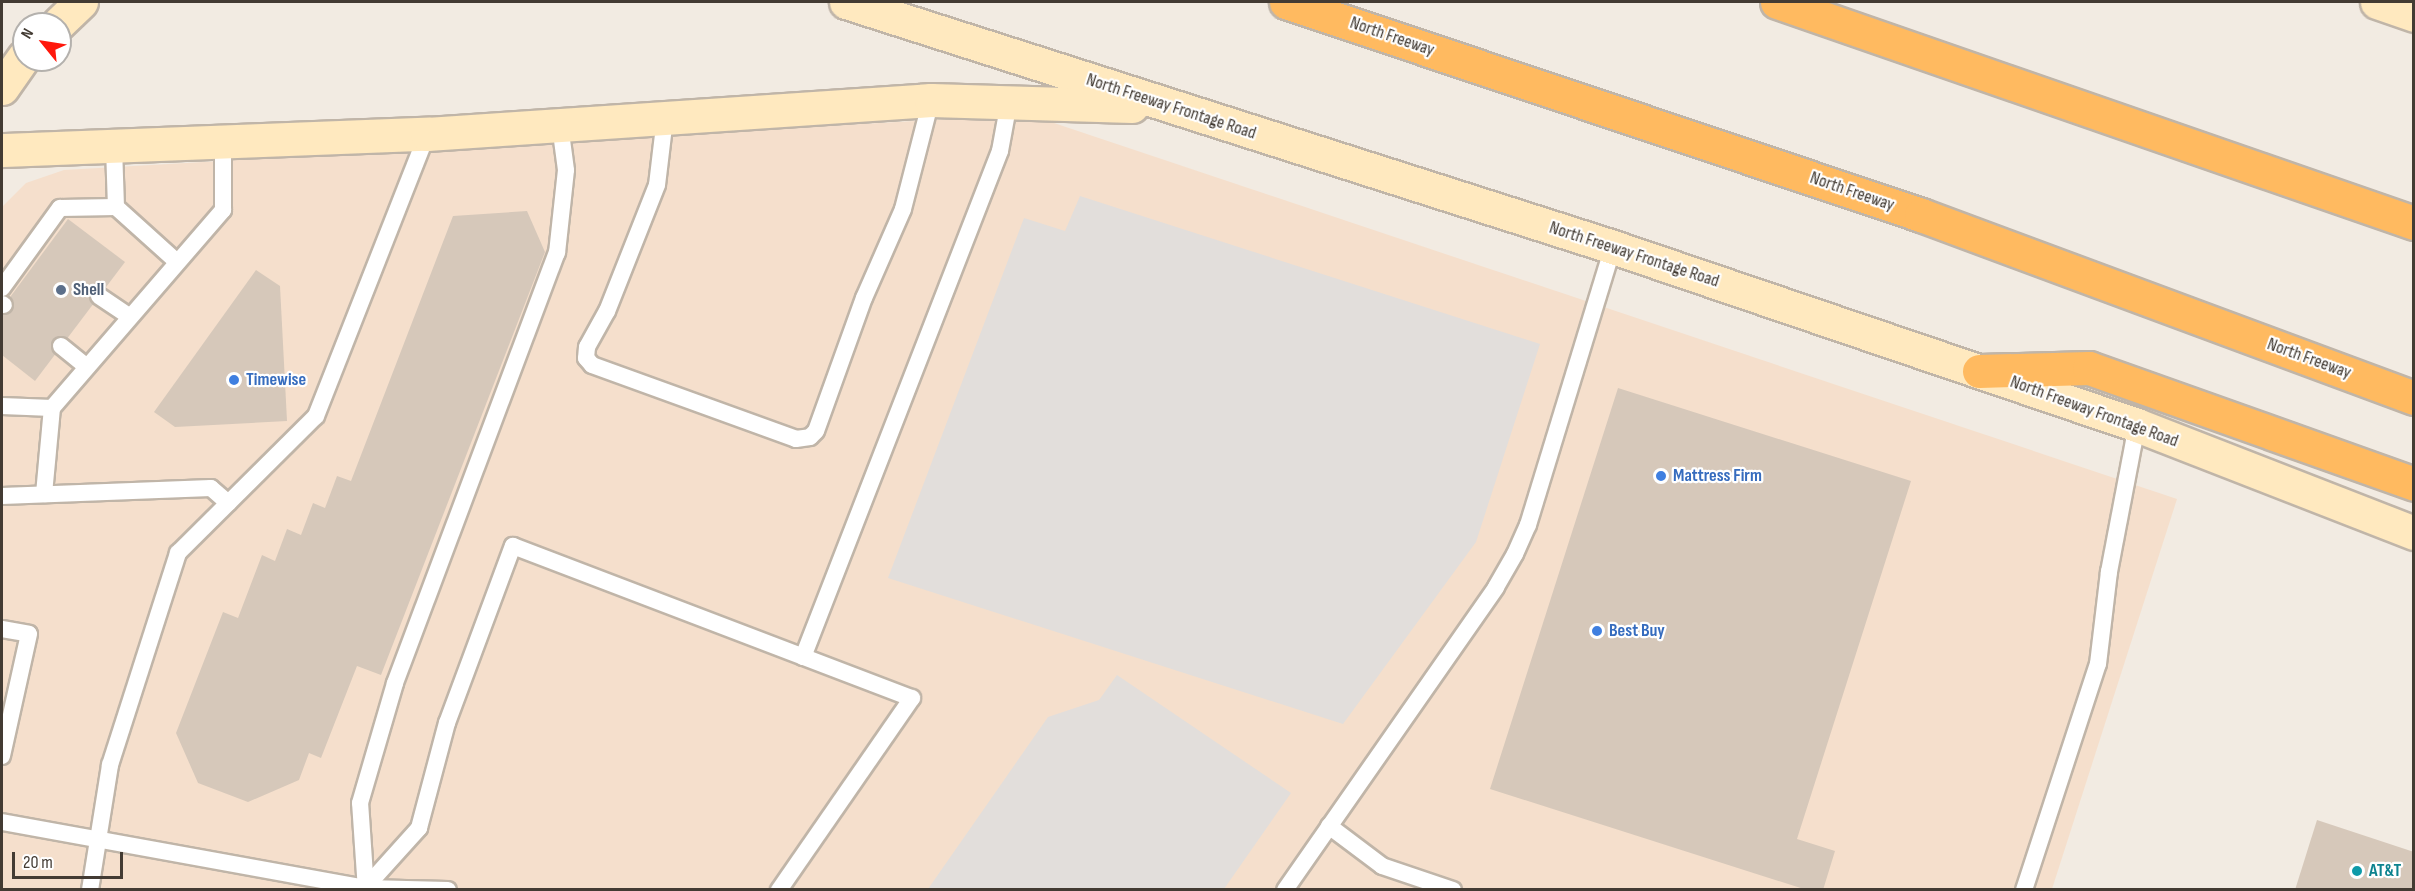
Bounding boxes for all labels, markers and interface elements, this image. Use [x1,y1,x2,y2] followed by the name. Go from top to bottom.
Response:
[12,12,72,72] north arrow
[1347,12,1437,62] street label: North Freeway
[17,25,38,42] text: N
[1083,69,1259,145] street label: North Freeway Frontage Road
[1807,167,1897,217] street label: North Freeway
[1546,217,1722,293] street label: North Freeway Frontage Road
[73,279,104,301] place label: Shell
[54,283,68,297] marker: Shell
[2264,334,2354,384] street label: North Freeway
[246,369,306,391] place label: Timewise
[2007,372,2181,452] street label: North Freeway Frontage Road
[227,373,241,387] marker: Timewise
[1673,465,1762,487] place label: Mattress Firm
[1654,469,1668,483] marker: Mattress Firm
[1609,620,1665,642] place label: Best Buy
[1590,624,1604,638] marker: Best Buy
[15,840,126,878] scale bar
[23,852,53,873] text: 20 m
[2369,860,2401,882] place label: AT&T
[2350,864,2364,878] marker: AT&T

